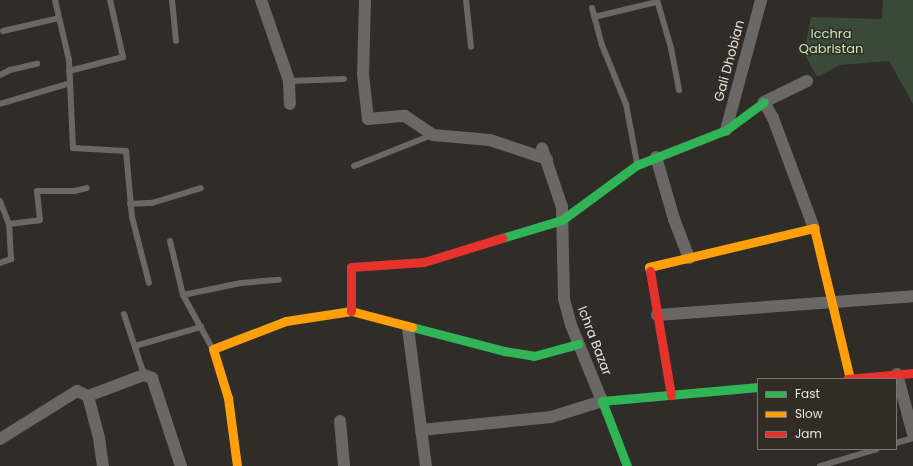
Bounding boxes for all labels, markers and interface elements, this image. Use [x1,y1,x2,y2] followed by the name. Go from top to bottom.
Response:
[712,19,748,103] street label: Gali Dhobian
[799,27,863,58] park label: Icchra Qabristan
[574,304,614,378] street label: Ichra Bazar
[757,378,897,450] legend
[795,385,820,402] text: Fast
[795,405,823,422] text: Slow
[795,425,822,442] text: Jam

